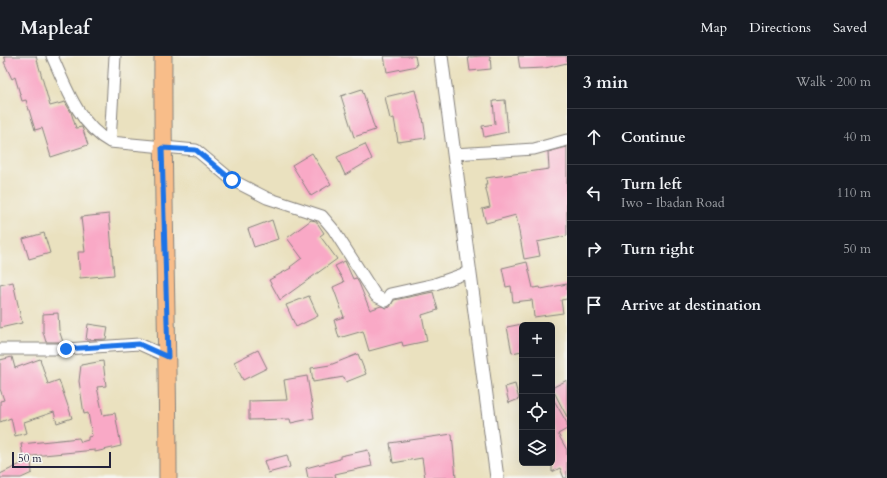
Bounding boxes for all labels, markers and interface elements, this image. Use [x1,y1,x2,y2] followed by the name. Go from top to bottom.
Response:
[20,15,90,41] text: Mapleaf
[701,18,727,37] text: Map
[749,18,811,37] text: Directions
[833,18,867,37] text: Saved
[583,71,628,94] text: 3 min
[796,73,871,91] text: Walk · 200 m
[583,126,605,148] icon: ahead
[621,127,686,147] text: Continue
[843,128,871,146] text: 40 m
[223,171,241,189] route start
[621,174,682,194] text: Turn left
[583,182,605,204] icon: left
[837,184,871,202] text: 110 m
[621,194,725,212] text: Iwo - Ibadan Road
[583,238,605,260] icon: right
[621,239,694,259] text: Turn right
[843,240,871,258] text: 50 m
[583,294,605,316] icon: arrive
[621,295,761,315] text: Arrive at destination
[519,322,555,466] map controls
[519,322,555,358] button: +
[57,340,75,358] route end
[519,358,555,394] button: −
[519,394,555,430] button: locate
[519,430,555,466] button: layers
[12,450,111,469] scale bar
[18,451,42,466] text: 50 m

